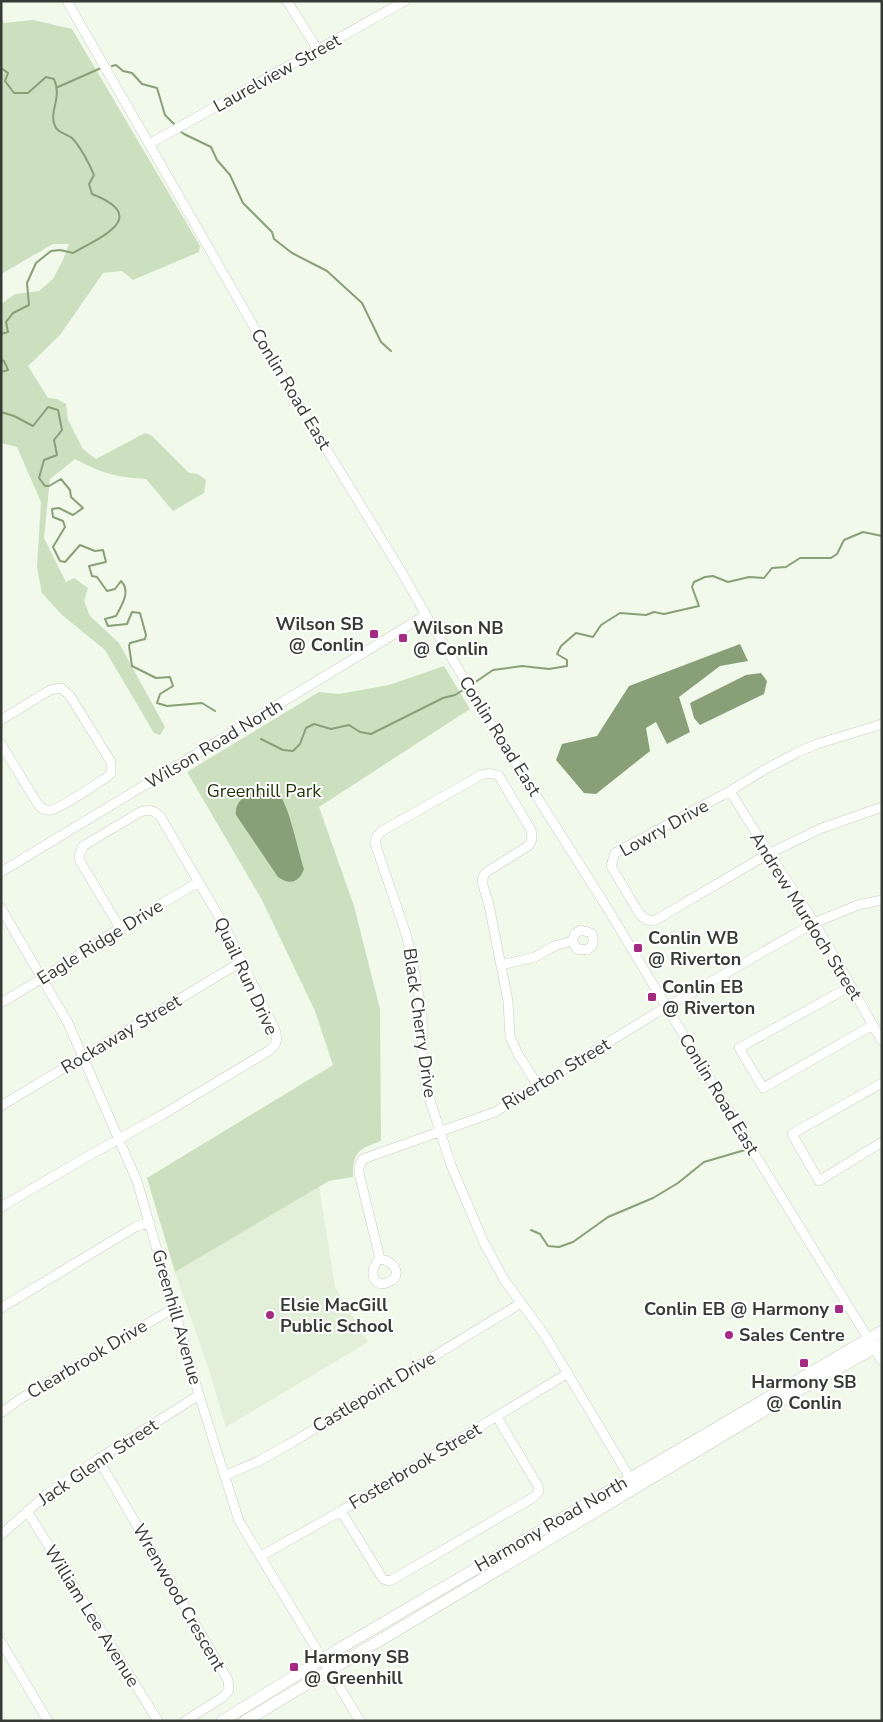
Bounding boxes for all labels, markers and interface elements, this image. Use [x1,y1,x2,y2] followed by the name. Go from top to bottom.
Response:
[209,28,346,118] street label: Laurelview Street
[245,324,337,455] street label: Conlin Road East
[275,612,364,657] place label: Wilson SB @ Conlin
[413,616,504,661] place label: Wilson NB @ Conlin
[368,628,380,640] marker: Wilson SB @ Conlin
[397,632,409,644] marker: Wilson NB @ Conlin
[453,671,547,801] street label: Conlin Road East
[141,694,287,794] street label: Wilson Road North
[207,779,322,803] park label: Greenhill Park
[615,794,713,862] street label: Lowry Drive
[744,827,868,1005] street label: Andrew Murdoch Street
[33,894,167,990] street label: Eagle Ridge Drive
[208,913,284,1039] street label: Quail Run Drive
[648,926,741,971] place label: Conlin WB @ Riverton
[632,942,644,954] marker: Conlin WB @ Riverton
[398,947,442,1099] street label: Black Cherry Drive
[662,975,755,1020] place label: Conlin EB @ Riverton
[57,988,186,1079] street label: Rockaway Street
[646,991,658,1003] marker: Conlin EB @ Riverton
[673,1029,765,1160] street label: Conlin Road East
[498,1032,615,1116] street label: Riverton Street
[146,1247,208,1387] street label: Greenhill Avenue
[280,1293,394,1338] place label: Elsie MacGill Public School
[644,1297,830,1321] place label: Conlin EB @ Harmony
[833,1303,845,1315] marker: Conlin EB @ Harmony
[264,1309,276,1321] marker: Elsie MacGill Public School
[22,1314,152,1404] street label: Clearbrook Drive
[739,1323,845,1347] place label: Sales Centre
[723,1329,735,1341] marker: Sales Centre
[308,1346,440,1438] street label: Castlepoint Drive
[798,1357,810,1369] marker: Harmony SB @ Conlin
[751,1370,857,1415] place label: Harmony SB @ Conlin
[33,1413,163,1511] street label: Jack Glenn Street
[345,1417,486,1515] street label: Fosterbrook Street
[470,1471,632,1577] street label: Harmony Road North
[127,1519,231,1675] street label: Wrenwood Crescent
[39,1540,145,1692] street label: William Lee Avenue
[304,1645,409,1690] place label: Harmony SB @ Greenhill
[288,1661,300,1673] marker: Harmony SB @ Greenhill

